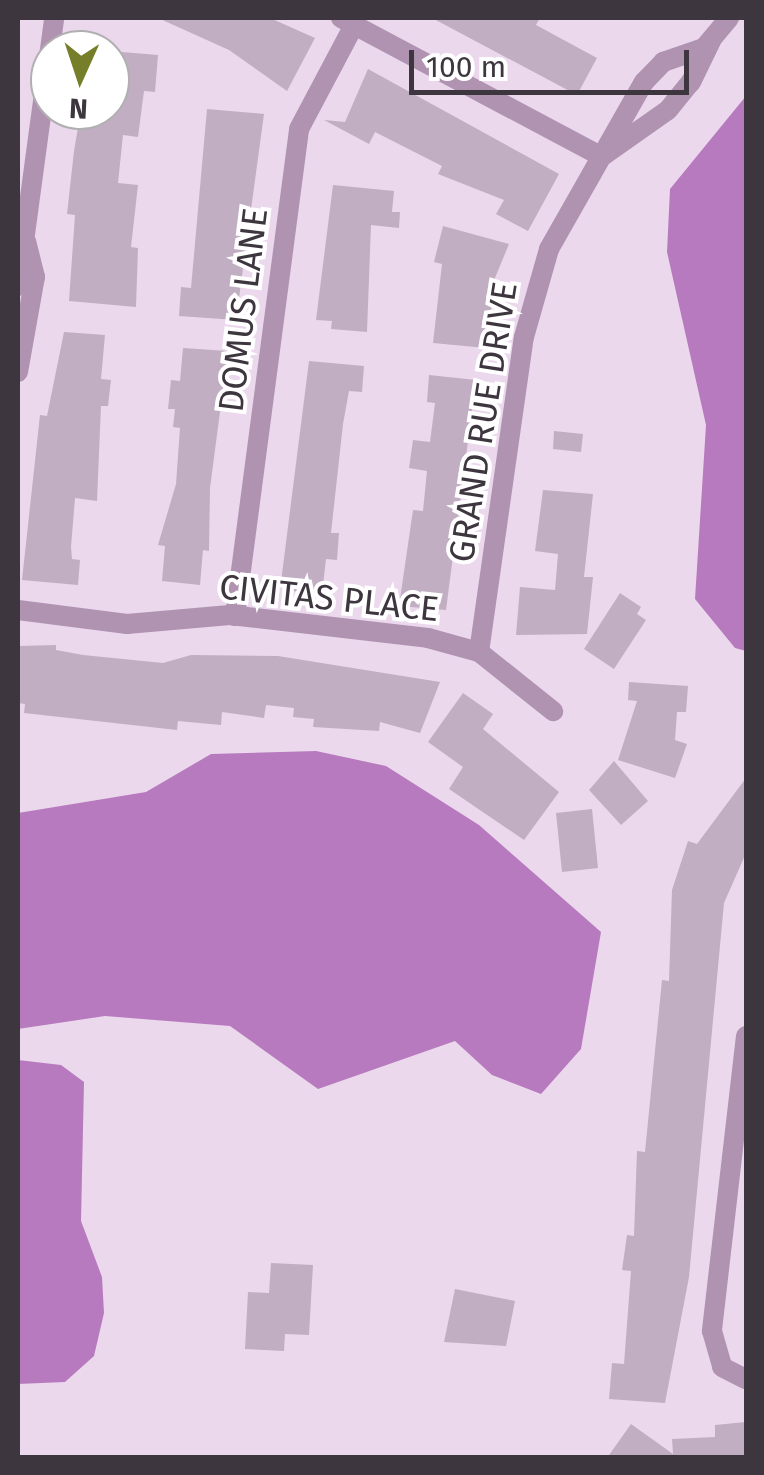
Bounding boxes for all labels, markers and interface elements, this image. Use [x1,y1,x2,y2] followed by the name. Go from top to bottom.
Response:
[30,30,130,130] north arrow
[414,30,694,92] scale bar
[426,49,506,85] text: 100 m
[68,91,89,125] text: N
[210,206,276,414] street label: DOMUS LANE
[440,279,526,565] street label: GRAND RUE DRIVE
[217,566,441,630] street label: CIVITAS PLACE

